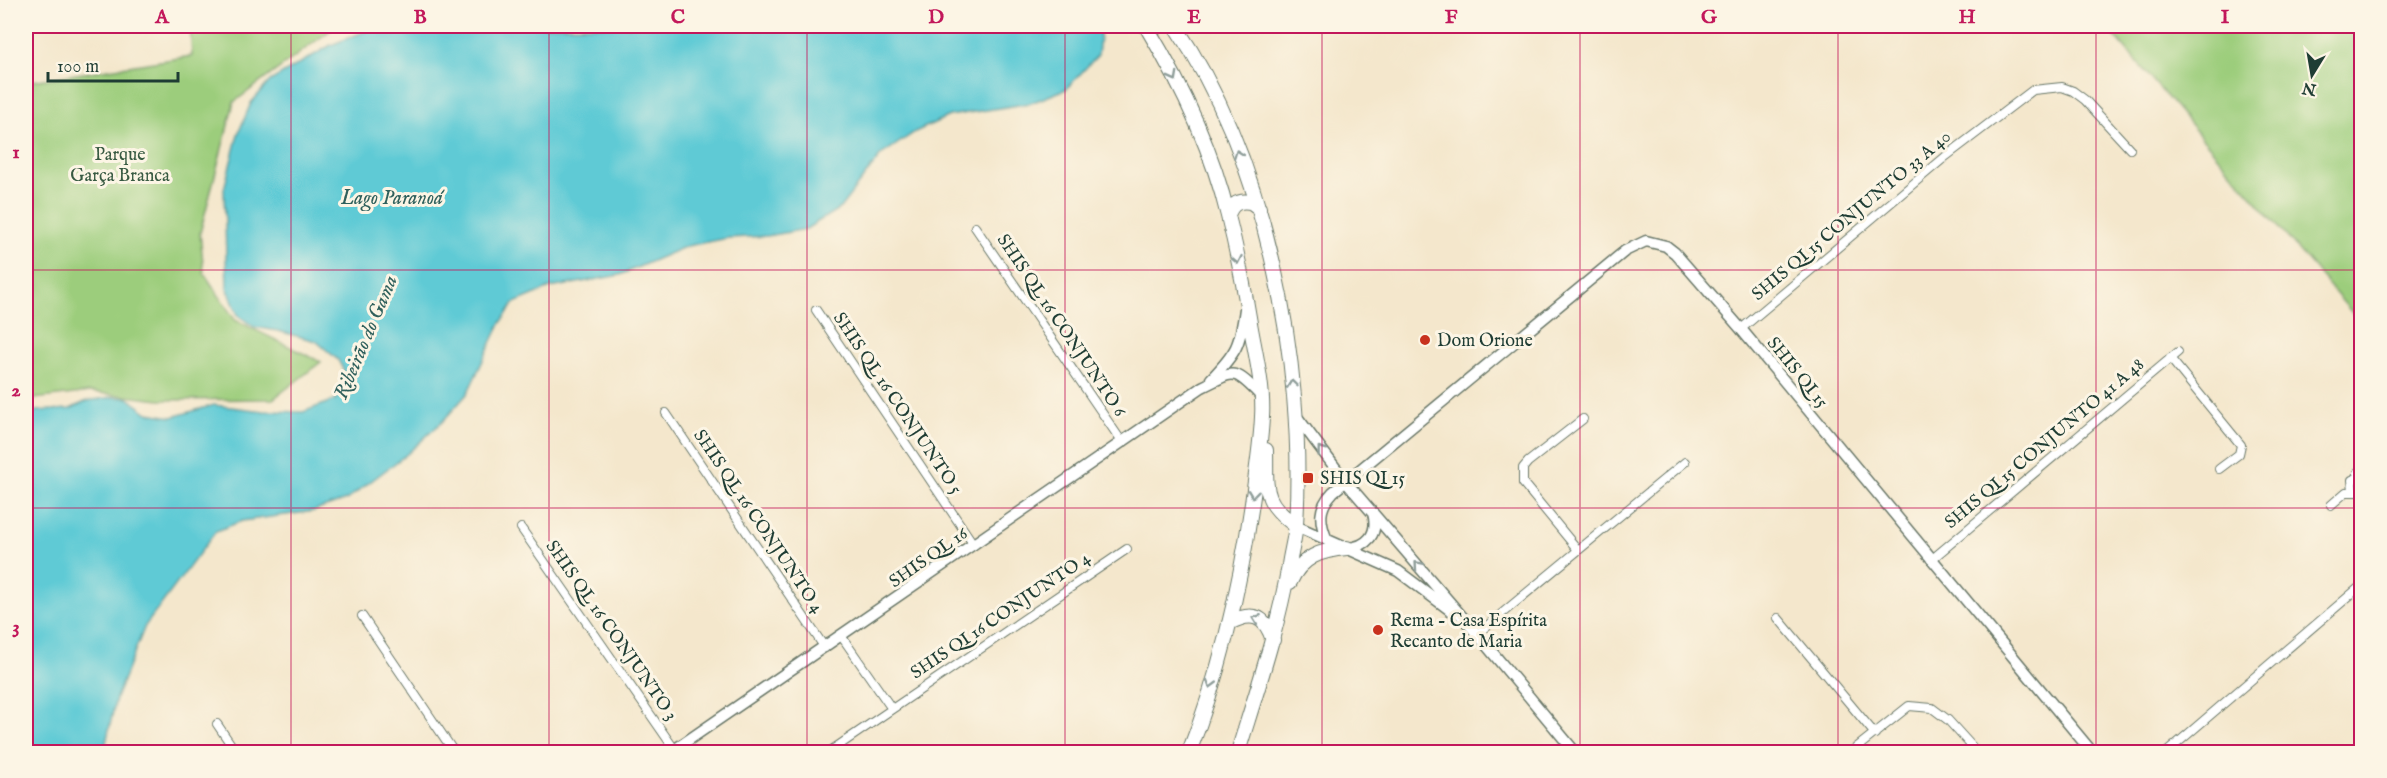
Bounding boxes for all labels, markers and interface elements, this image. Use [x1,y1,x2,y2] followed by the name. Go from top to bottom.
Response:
[154,5,170,30] text: A
[413,5,427,30] text: B
[671,5,685,30] text: C
[928,5,944,30] text: D
[1187,5,1201,30] text: E
[1445,5,1458,30] text: F
[1701,5,1718,30] text: G
[1958,5,1976,30] text: H
[2221,5,2230,30] text: I
[48,45,178,83] scale bar
[2282,45,2342,105] north arrow
[57,56,99,79] text: 100 m
[1167,70,1178,81] one-way arrow
[2301,77,2319,99] text: N
[1748,126,1956,306] street label: SHIS QI 15 CONJUNTO 33 A 40
[12,140,20,165] text: 1
[70,144,170,188] park label: Parque Garça Branca
[1233,149,1246,159] one-way arrow
[340,186,445,212] water label: Lago Paranoá
[991,230,1131,422] street label: SHIS QL 16 CONJUNTO 6
[1230,255,1243,265] one-way arrow
[329,272,404,403] water label: Ribeirão do Gama
[827,308,967,500] street label: SHIS QL 16 CONJUNTO 5
[1437,330,1533,353] place label: Dom Orione
[1418,333,1432,347] marker: Dom Orione
[1761,333,1833,414] street label: SHIS QI 15
[1940,354,2149,534] street label: SHIS QI 15 CONJUNTO 41 A 48
[11,378,21,403] text: 2
[1286,379,1298,388] one-way arrow
[688,425,828,618] street label: SHIS QL 16 CONJUNTO 4
[1318,445,1329,456] one-way arrow
[1320,468,1405,491] place label: SHIS QI 15
[1301,471,1315,485] marker: SHIS QI 15
[1247,489,1260,498] one-way arrow
[885,522,973,594] street label: SHIS QL 16
[540,536,682,726] street label: SHIS QL 16 CONJUNTO 3
[906,547,1095,685] street label: SHIS QI 16 CONJUNTO 4
[1414,561,1425,572] one-way arrow
[1390,610,1547,654] place label: Rema - Casa Espírita Recanto de Maria
[1251,614,1261,627] one-way arrow
[12,615,20,640] text: 3
[1371,623,1385,637] marker: Rema - Casa Espírita Recanto de Maria
[1206,679,1219,689] one-way arrow

